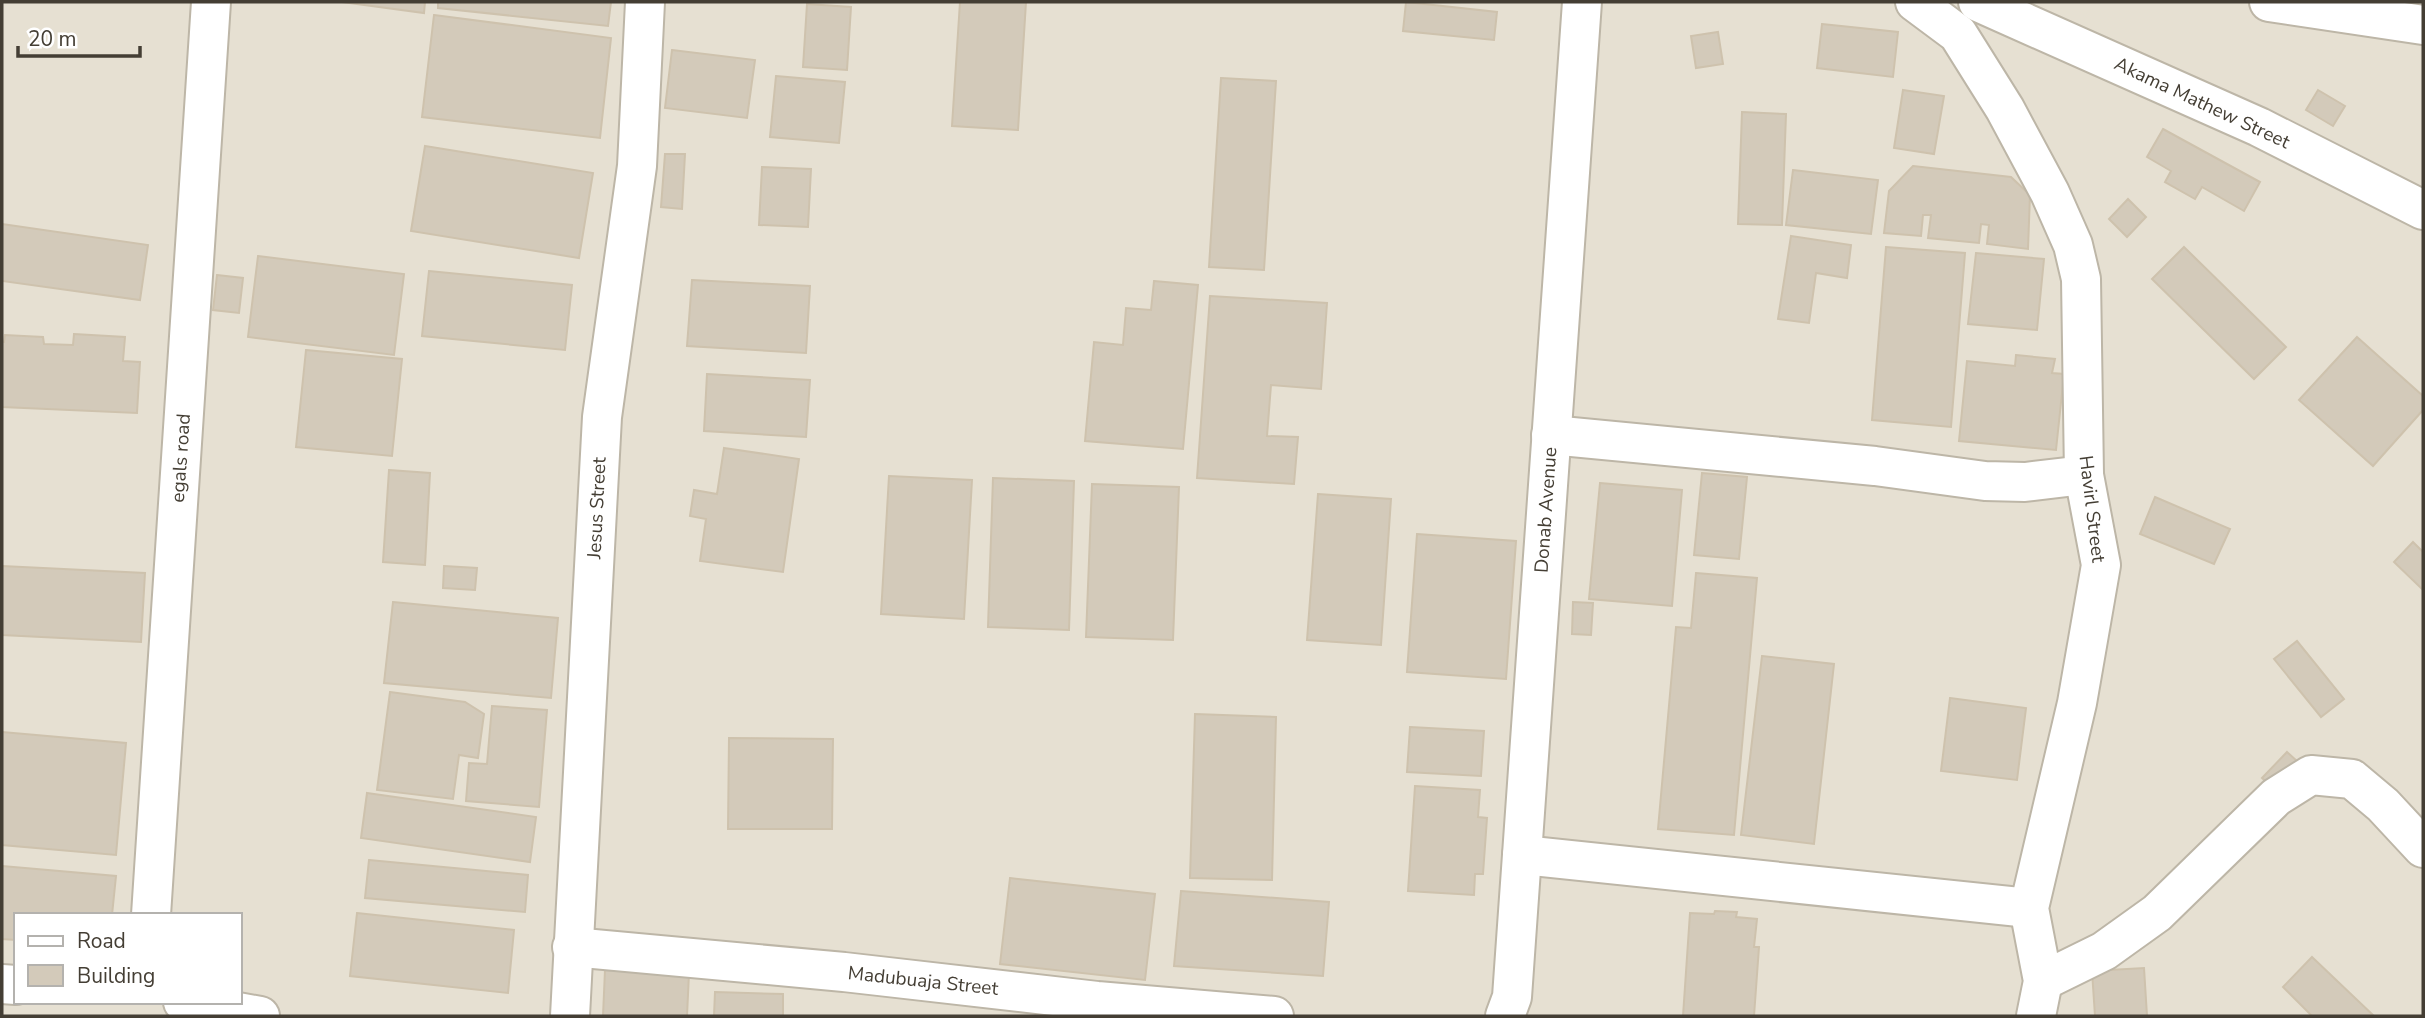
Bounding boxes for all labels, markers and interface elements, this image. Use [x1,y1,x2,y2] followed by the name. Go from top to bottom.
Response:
[18,14,140,58] scale bar
[28,25,77,53] text: 20 m
[2110,51,2294,155] street label: Akama Mathew Street
[165,413,197,503] street label: egals road
[1529,446,1563,574] street label: Donab Avenue
[2073,454,2112,564] street label: Havirl Street
[581,456,613,561] street label: Jesus Street
[14,913,242,1004] legend
[77,927,126,955] text: Road
[846,960,1000,1002] street label: Madubuaja Street
[77,962,155,990] text: Building

